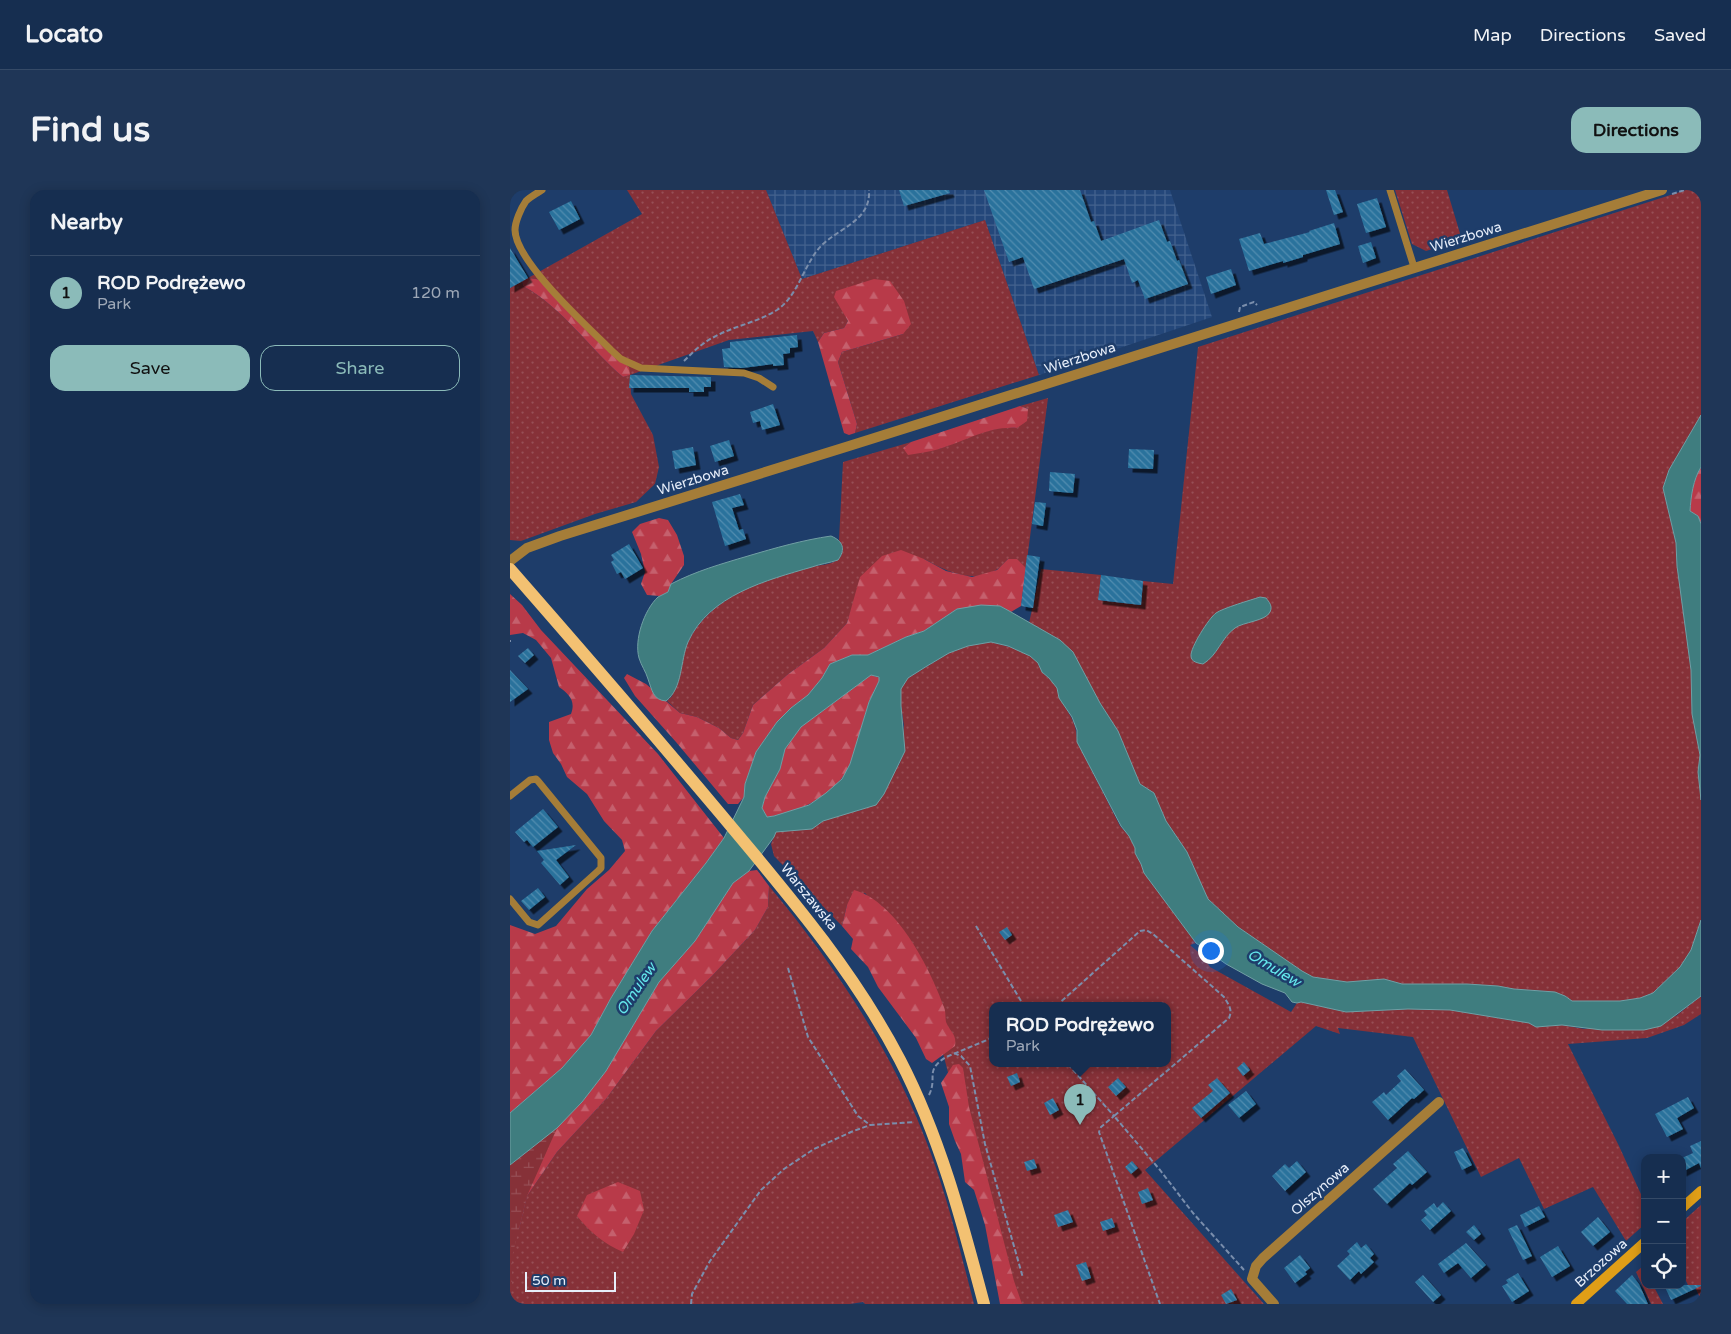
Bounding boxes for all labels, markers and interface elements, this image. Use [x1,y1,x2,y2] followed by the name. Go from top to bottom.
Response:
[25,20,103,49] text: Locato
[1473,24,1512,46] text: Map
[1540,24,1626,46] text: Directions
[1654,24,1706,46] text: Saved
[1571,107,1701,153] button: Directions
[30,109,150,151] text: Find us
[50,210,123,235] text: Nearby
[1428,218,1504,256] street label: Wierzbowa
[97,272,246,294] text: ROD Podrężewo
[61,283,71,303] text: 1
[411,283,460,303] text: 120 m
[97,294,131,314] text: Park
[1042,338,1118,378] street label: Wierzbowa
[50,345,250,391] button: Save
[260,345,460,391] button: Share
[655,461,731,499] street label: Wierzbowa
[777,860,841,934] street label: Warszawska
[1198,938,1224,964] your location
[1244,945,1306,992] water label: Omulew
[612,958,661,1018] water label: Omulew
[989,1002,1171,1067] popup
[1006,1014,1154,1036] text: ROD Podrężewo
[1006,1036,1040,1056] text: Park
[1064,1084,1096,1125] pin: 1
[1641,1154,1686,1289] map controls
[1641,1154,1686,1199] button: +
[1287,1159,1353,1219] street label: Olszynowa
[1641,1199,1686,1244] button: −
[1571,1235,1631,1291] street label: Brzozowa
[1641,1244,1686,1289] button: locate
[525,1269,616,1292] scale bar
[532,1272,566,1289] text: 50 m

